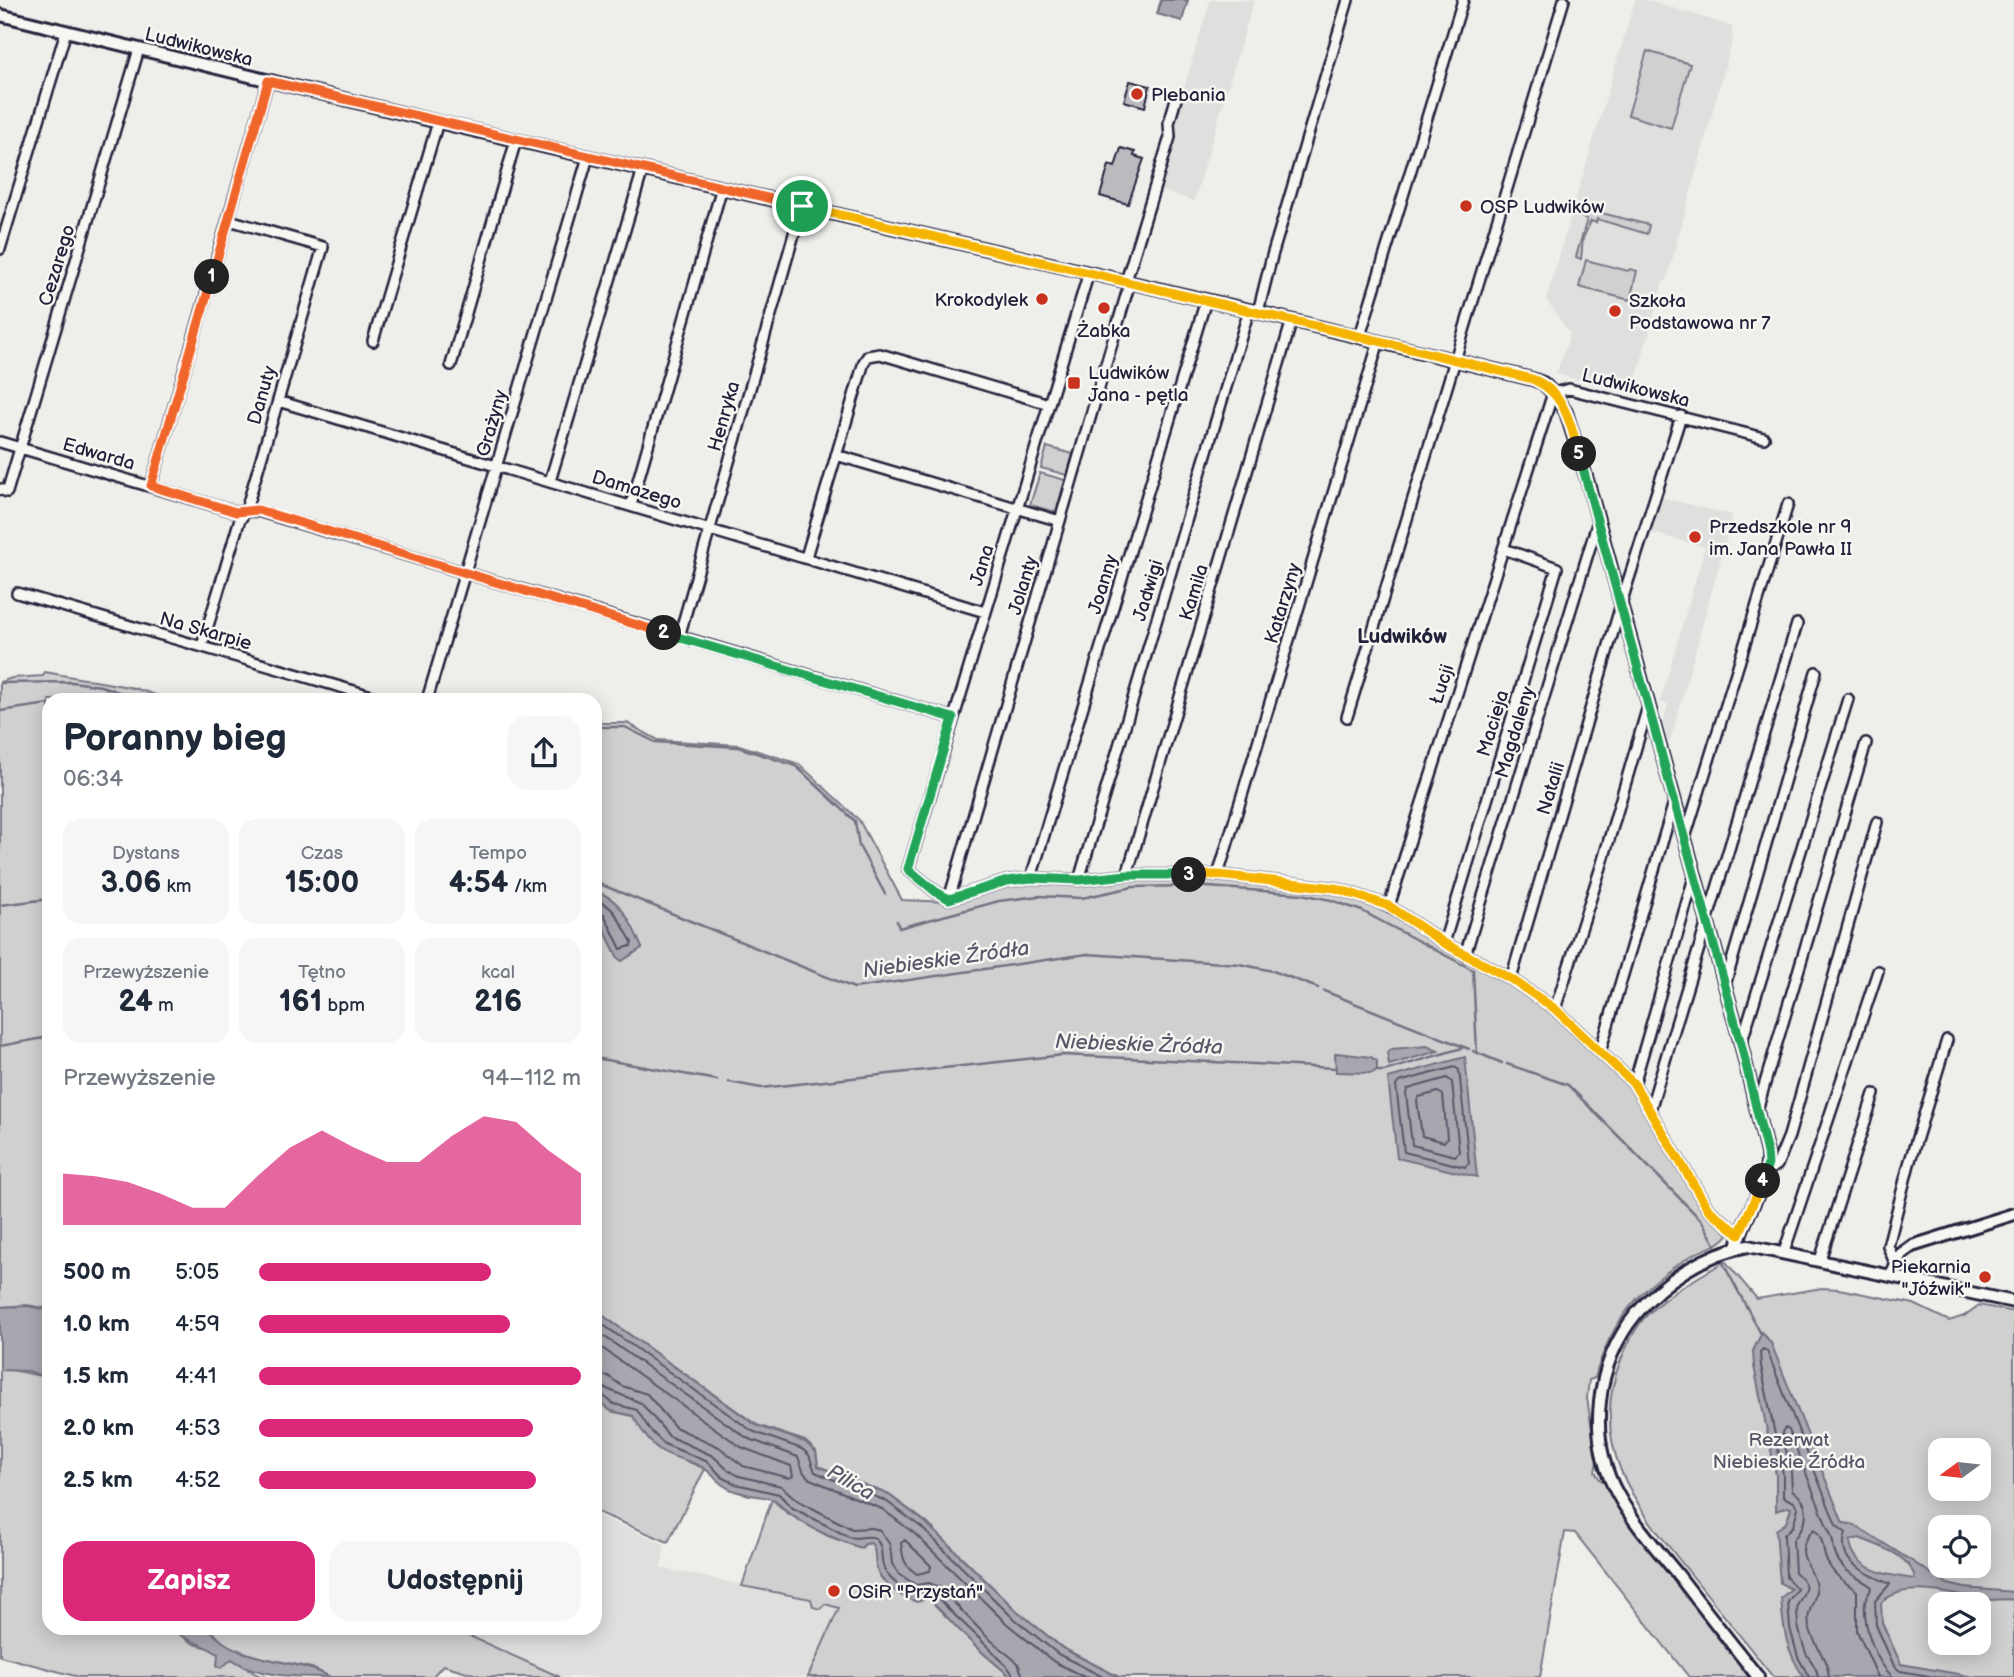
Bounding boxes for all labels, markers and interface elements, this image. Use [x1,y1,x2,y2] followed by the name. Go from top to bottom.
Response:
[142,23,255,72] street label: Ludwikowska
[1151,84,1226,107] place label: Plebania
[1129,86,1145,102] marker: Plebania
[772,176,832,236] pin
[783,187,821,225] icon: arrive
[1480,196,1605,219] place label: OSP Ludwików
[1458,198,1474,214] marker: OSP Ludwików
[34,222,81,309] street label: Cezarego
[194,260,230,294] pin: 1
[208,265,216,288] text: 1
[935,289,1029,312] place label: Krokodylek
[1629,290,1771,335] place label: Szkoła Podstawowa nr 7
[1034,291,1050,307] marker: Krokodylek
[1096,300,1112,316] marker: Żabka
[1607,303,1623,319] marker: Szkoła Podstawowa nr 7
[1077,320,1130,343] place label: Żabka
[1088,362,1188,407] place label: Ludwików Jana - pętla
[243,363,282,427] street label: Danuty
[1579,364,1692,413] street label: Ludwikowska
[1066,375,1082,391] marker: Ludwików Jana - pętla
[703,379,745,454] street label: Henryka
[472,387,513,460] street label: Grażyny
[60,433,137,476] street label: Edwarda
[1562,436,1596,472] pin: 5
[1573,442,1584,465] text: 5
[589,466,684,515] street label: Damazego
[1709,516,1852,561] place label: Przedszkole nr 9 im. Jana Pawła II
[1687,529,1703,545] marker: Przedszkole nr 9 im. Jana Pawła II
[965,542,1000,589] street label: Jana
[1084,551,1123,617] street label: Joanny
[1004,553,1043,618] street label: Jolanty
[1128,557,1169,624] street label: Jadwigi
[1260,560,1307,646] street label: Katarzyny
[1175,561,1214,623] street label: Kamila
[157,607,254,656] street label: Na Skarpie
[646,616,682,650] pin: 2
[658,621,669,644] text: 2
[1357,624,1447,649] district label: Ludwików
[1425,662,1460,707] street label: Łucji
[1491,684,1540,781] street label: Magdaleny
[1472,687,1514,759] street label: Macieja
[63,716,287,761] text: Poranny bieg
[507,716,581,790] button: share
[1533,759,1570,818] street label: Natalii
[63,765,123,793] text: 06:34
[112,842,180,865] text: Dystans
[301,842,343,865] text: Czas
[469,842,527,865] text: Tempo
[1172,858,1206,892] pin: 3
[1183,863,1194,886] text: 3
[100,865,161,901] text: 3.06
[285,865,359,901] text: 15:00
[449,865,509,901] text: 4:54
[161,875,192,898] text: km
[509,875,547,898] text: /km
[861,935,1031,984] water label: Niebieskie Źródła
[83,961,209,984] text: Przewyższenie
[298,961,346,984] text: Tętno
[481,961,515,984] text: kcal
[118,984,153,1020] text: 24
[279,984,322,1020] text: 161
[474,984,522,1020] text: 216
[153,994,174,1017] text: m
[322,994,365,1017] text: bpm
[1055,1029,1223,1060] water label: Niebieskie Żródła
[63,1064,216,1092] text: Przewyższenie
[482,1064,581,1092] text: 94–112 m
[1746,1164,1780,1198] pin: 4
[1757,1169,1768,1192] text: 4
[1891,1256,1971,1301] place label: Piekarnia "Jóźwik"
[63,1258,131,1286] text: 500 m
[175,1258,220,1286] text: 5:05
[1977,1269,1993,1285] marker: Piekarnia "Jóźwik"
[63,1310,130,1338] text: 1.0 km
[175,1310,220,1338] text: 4:59
[63,1362,129,1390] text: 1.5 km
[175,1362,217,1390] text: 4:41
[63,1414,134,1442] text: 2.0 km
[175,1414,221,1442] text: 4:53
[1713,1429,1865,1474] park label: Rezerwat Niebieskie Źródła
[1928,1438,1992,1502] north arrow
[1928,1438,1991,1655] map controls
[823,1459,879,1506] water label: Pilica
[63,1466,133,1494] text: 2.5 km
[175,1466,220,1494] text: 4:52
[1928,1515,1991,1578] button: locate
[63,1541,315,1621] button: Zapisz
[329,1541,581,1621] button: Udostępnij
[848,1581,983,1604] place label: OSiR "Przystań"
[826,1583,842,1599] marker: OSiR "Przystań"
[1928,1592,1991,1655] button: layers

